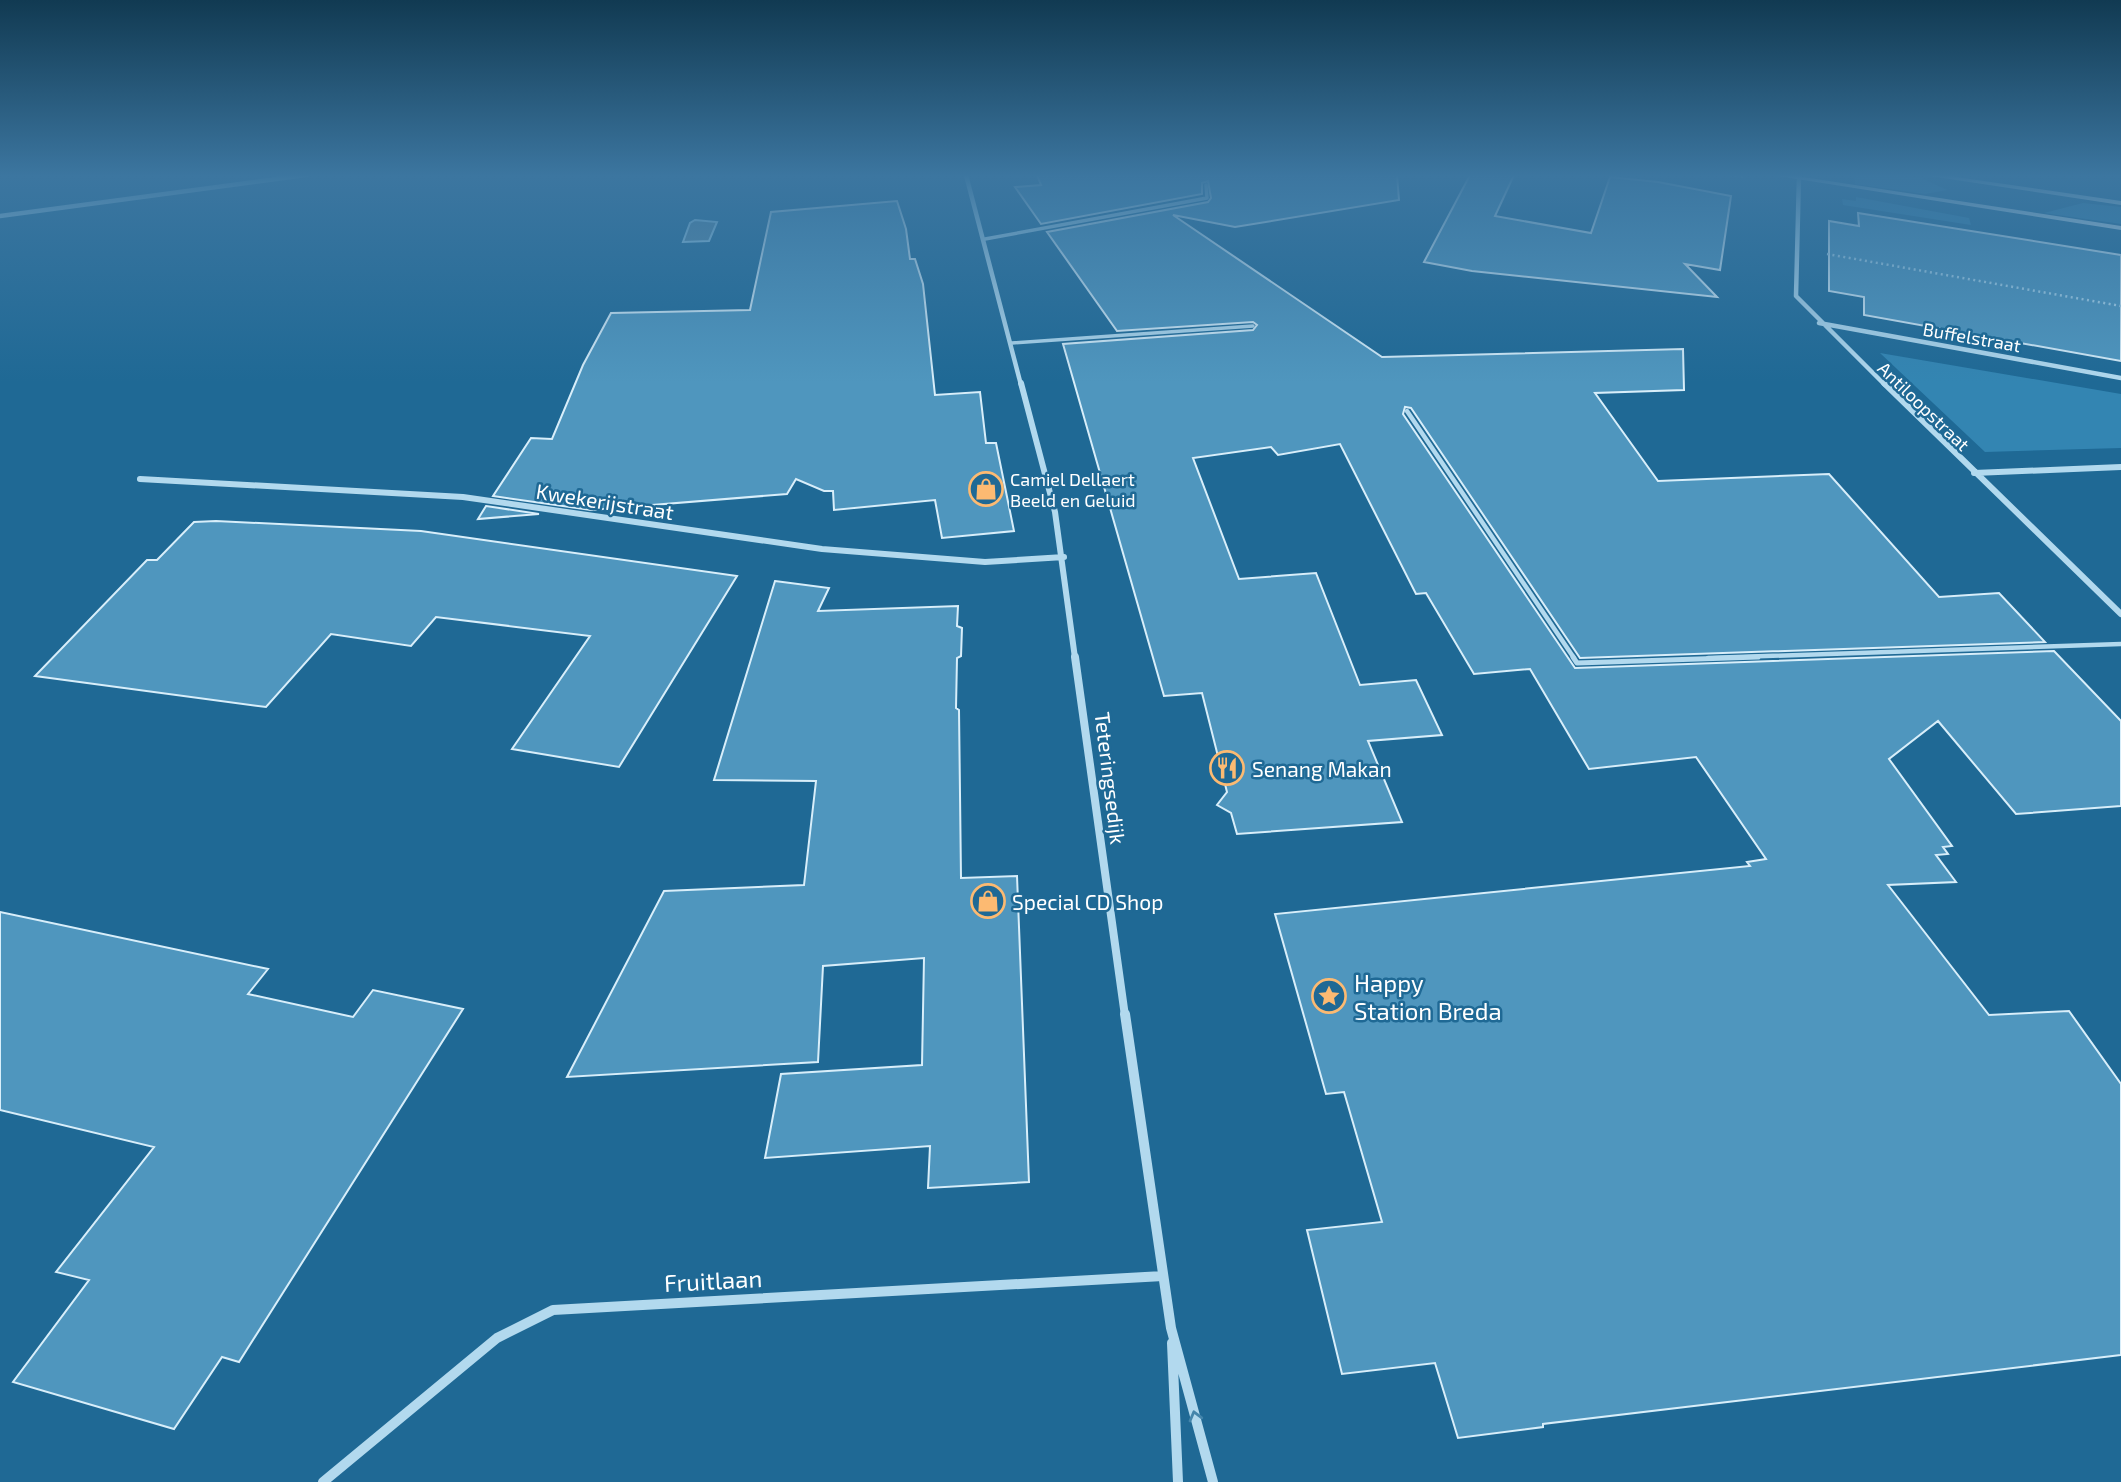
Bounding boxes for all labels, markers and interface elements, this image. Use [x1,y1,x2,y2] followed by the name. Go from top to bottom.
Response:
[1921,318,2023,356] street label: Buffelstraat
[1874,357,1975,455] street label: Antiloopstraat
[1010,468,1136,511] place label: Camiel Dellaert Beeld en Geluid
[967,470,1005,508] shop icon: Camiel Dellaert Beeld en Geluid
[534,478,676,525] street label: Kwekerijstraat
[1089,710,1132,846] street label: Teteringsedijk
[1208,749,1246,787] restaurant icon: Senang Makan
[1252,756,1392,781] place label: Senang Makan
[969,882,1007,920] shop icon: Special CD Shop
[1012,889,1163,914] place label: Special CD Shop
[1354,968,1502,1025] place label: Happy Station Breda
[1310,977,1348,1015] place icon: Happy Station Breda
[663,1263,763,1297] street label: Fruitlaan
[1189,1410,1203,1422] one-way arrow

